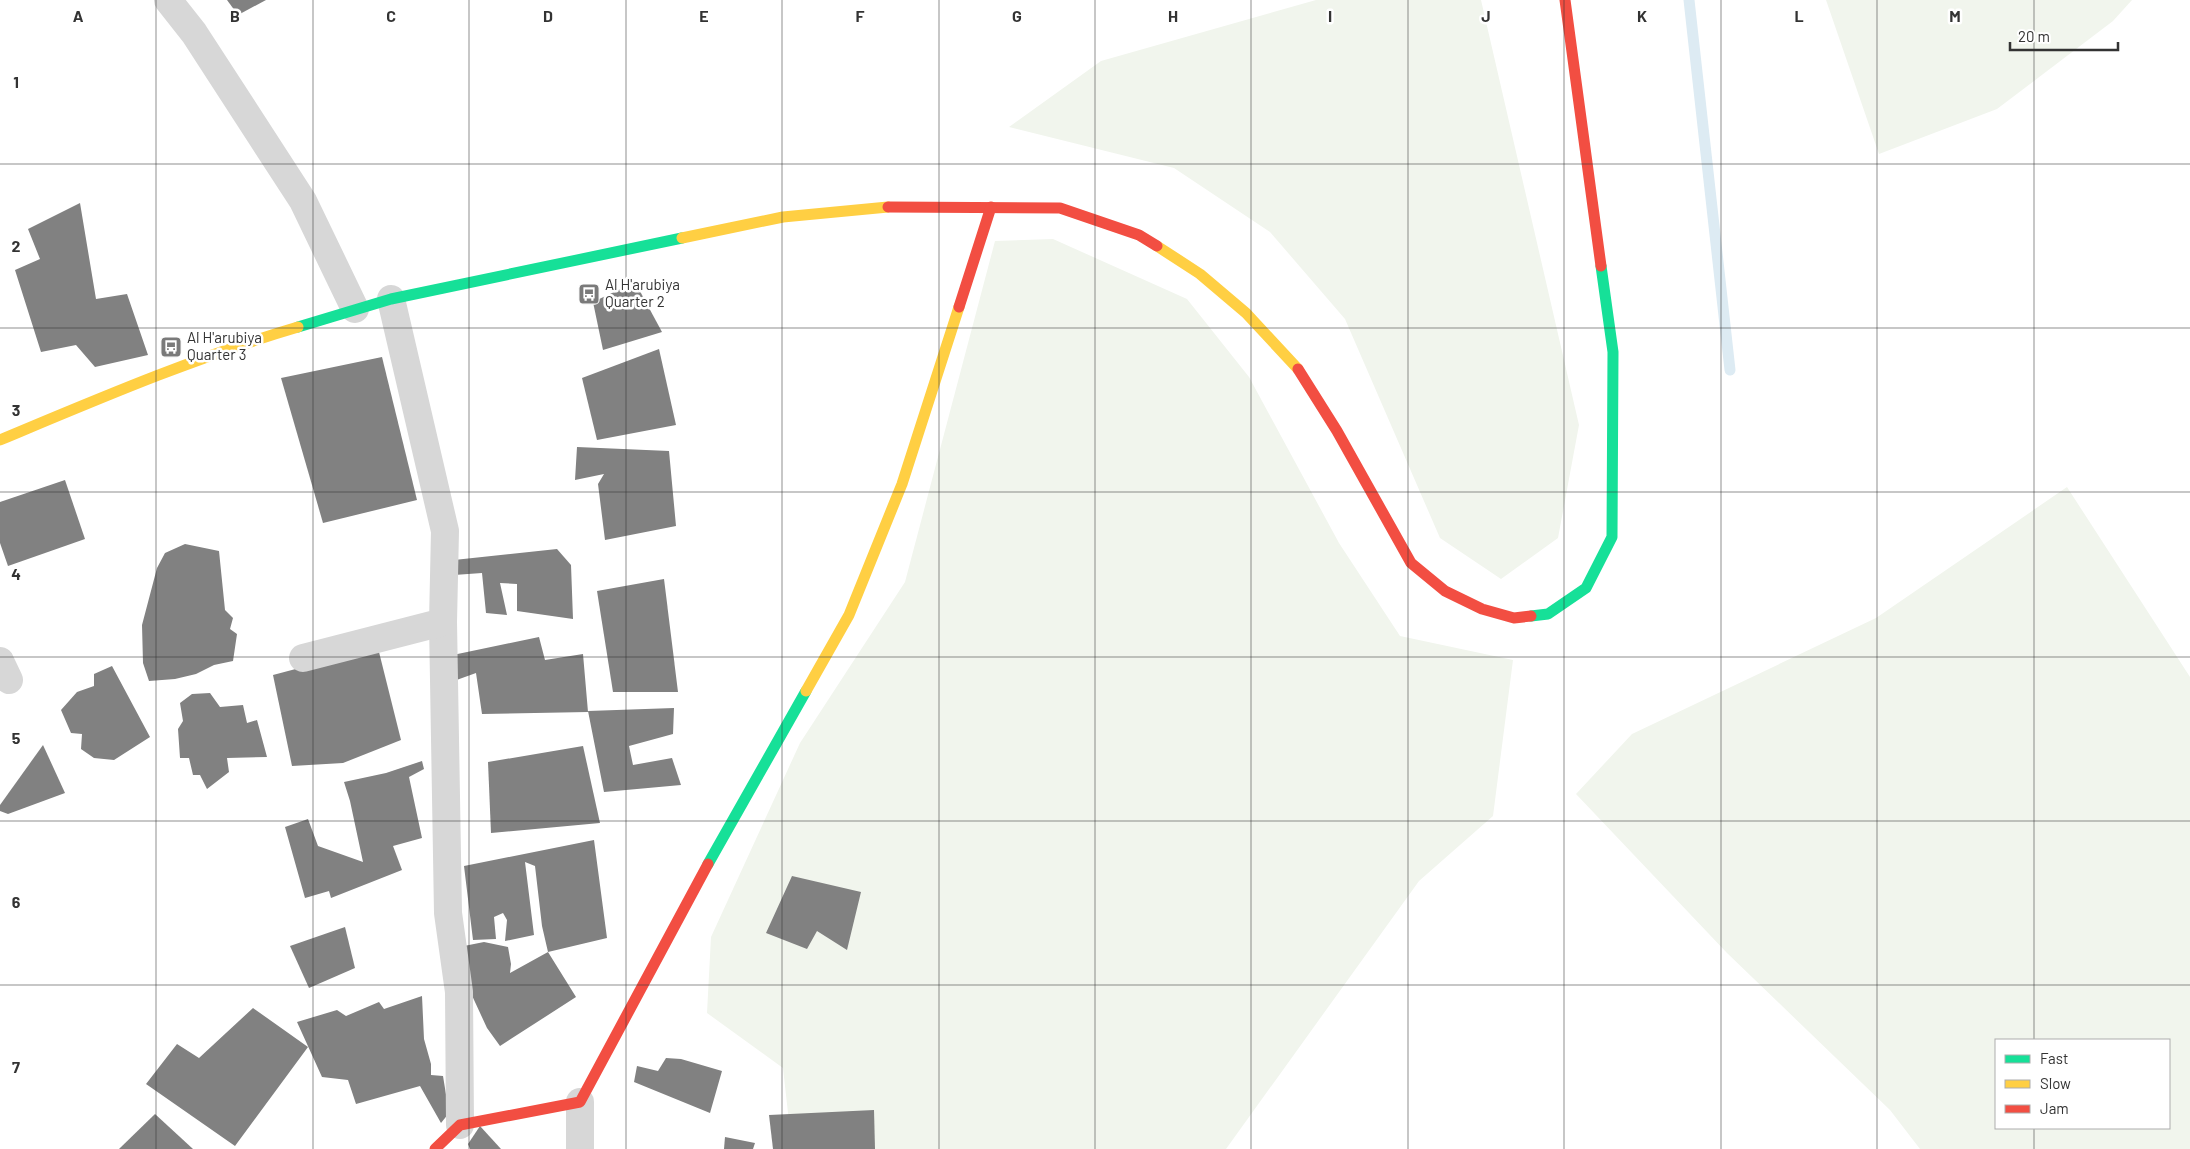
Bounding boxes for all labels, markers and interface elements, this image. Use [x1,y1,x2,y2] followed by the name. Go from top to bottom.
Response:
[73,6,84,25] text: A
[230,6,240,25] text: B
[386,6,396,25] text: C
[543,6,553,25] text: D
[699,6,709,25] text: E
[856,6,865,25] text: F
[1012,6,1022,25] text: G
[1168,6,1178,25] text: H
[1328,6,1332,25] text: I
[1481,6,1491,25] text: J
[1637,6,1647,25] text: K
[1794,6,1804,25] text: L
[1949,6,1961,25] text: M
[2010,20,2118,52] scale bar
[2018,27,2050,45] text: 20 m
[13,72,19,91] text: 1
[12,236,21,255] text: 2
[605,275,680,310] place label: Al H'arubiya Quarter 2
[577,282,601,306] bus stop icon: Al H'arubiya Quarter 2
[187,328,262,363] place label: Al H'arubiya Quarter 3
[159,335,183,359] bus stop icon: Al H'arubiya Quarter 3
[12,400,20,419] text: 3
[11,564,21,583] text: 4
[12,728,21,747] text: 5
[12,892,21,911] text: 6
[1995,1039,2170,1129] legend
[2040,1049,2068,1067] text: Fast
[12,1057,20,1076] text: 7
[2040,1074,2071,1092] text: Slow
[2040,1099,2069,1117] text: Jam

